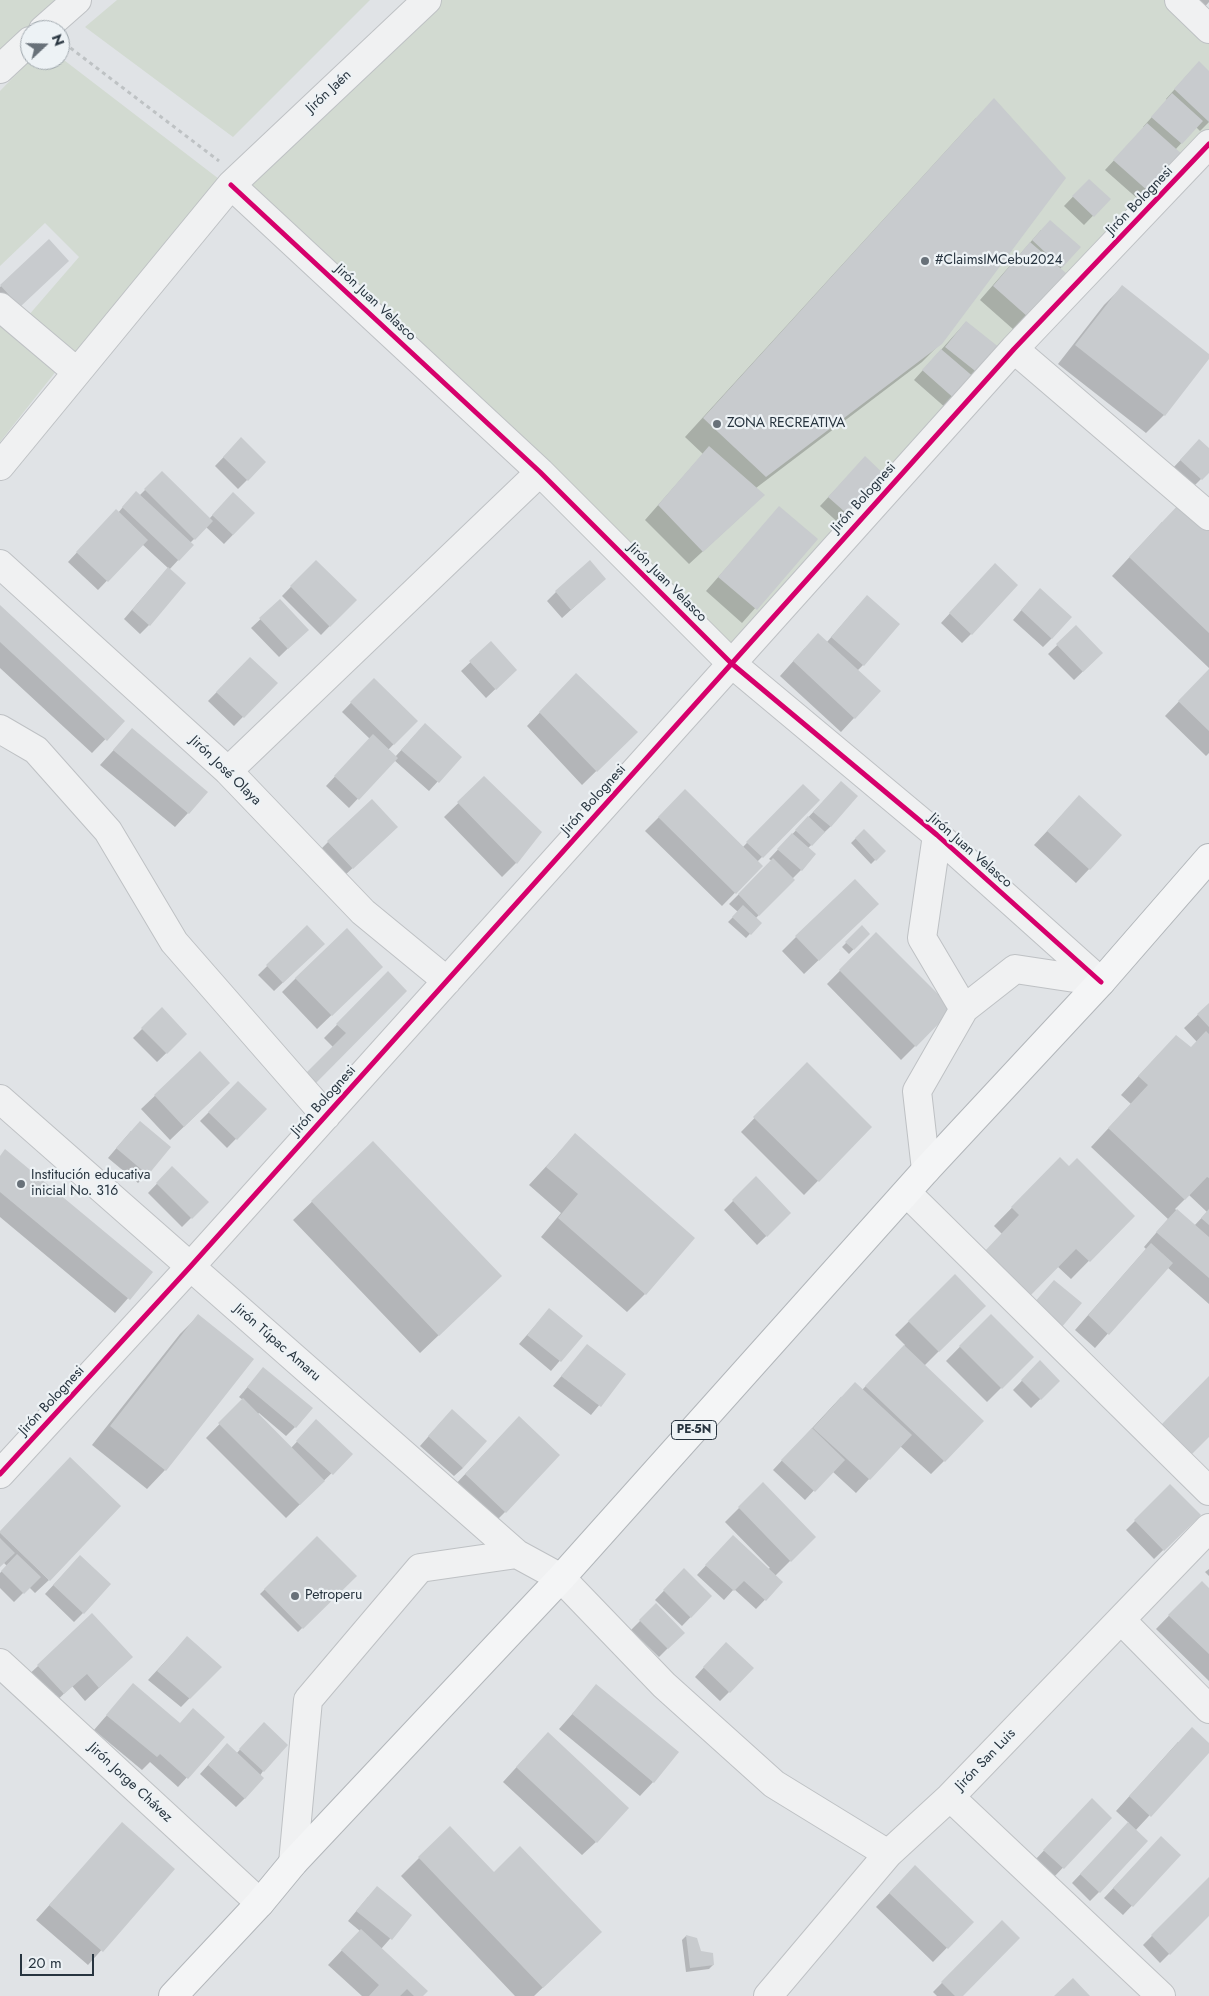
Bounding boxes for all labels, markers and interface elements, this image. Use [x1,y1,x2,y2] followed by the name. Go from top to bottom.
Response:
[20,20,70,70] north arrow
[47,31,69,49] text: N
[303,67,355,117] street label: Jirón Jaén
[1103,163,1177,239] street label: Jirón Bolognesi
[935,253,1063,269] place label: #ClaimsIMCebu2024
[919,255,931,267] marker: #ClaimsIMCebu2024
[331,261,419,345] street label: Jirón Juan Velasco
[727,416,845,432] place label: ZONA RECREATIVA
[711,418,723,430] marker: ZONA RECREATIVA
[828,459,900,537] street label: Jirón Bolognesi
[624,540,710,626] street label: Jirón Juan Velasco
[186,733,264,809] street label: Jirón José Olaya
[558,761,630,839] street label: Jirón Bolognesi
[925,810,1015,892] street label: Jirón Juan Velasco
[288,1062,360,1140] street label: Jirón Bolognesi
[31,1168,151,1200] place label: Institución educativa inicial No. 316
[15,1178,27,1190] marker: Institución educativa inicial No. 316
[230,1301,324,1385] street label: Jirón Túpac Amaru
[16,1363,88,1439] street label: Jirón Bolognesi
[672,1420,716,1440] road number: PE-5N
[305,1588,362,1604] place label: Petroperu
[289,1590,301,1602] marker: Petroperu
[952,1726,1020,1794] street label: Jirón San Luis
[84,1740,176,1826] street label: Jirón Jorge Chávez
[22,1944,96,1976] scale bar
[28,1952,62,1974] text: 20 m

